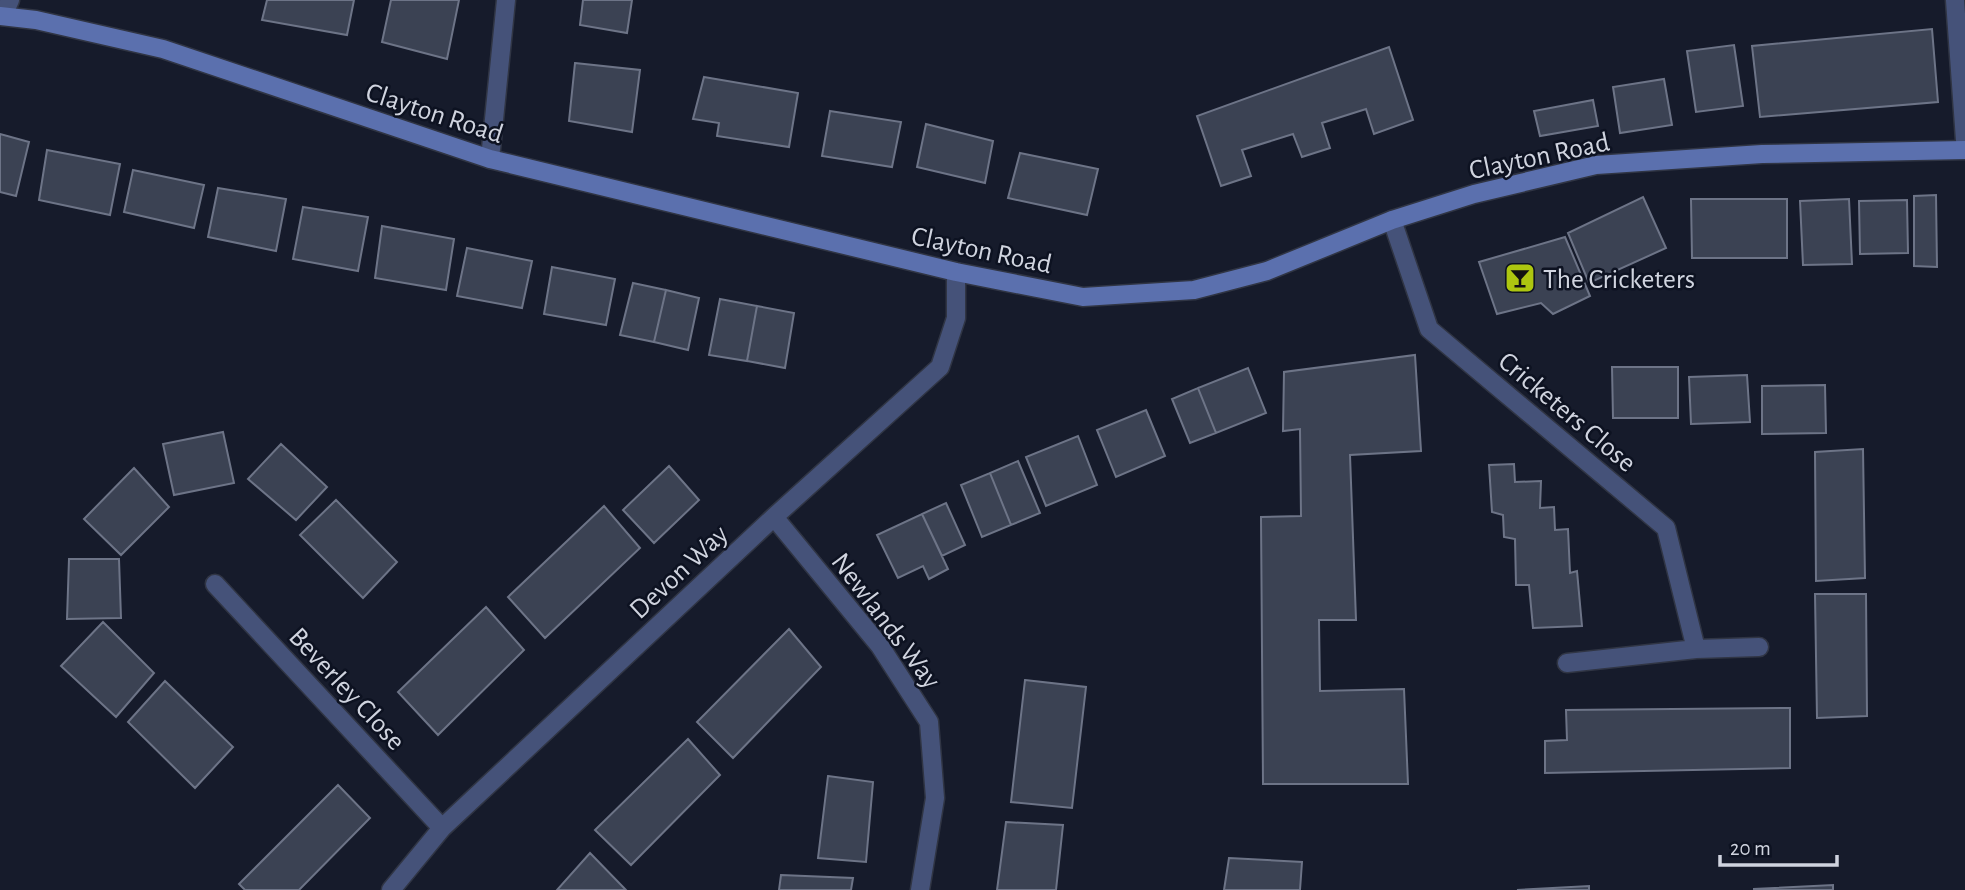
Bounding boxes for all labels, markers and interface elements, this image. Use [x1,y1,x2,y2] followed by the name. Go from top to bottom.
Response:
[362,79,507,149] street label: Clayton Road
[1467,128,1612,185] street label: Clayton Road
[909,222,1054,279] street label: Clayton Road
[1503,261,1537,295] bar icon: The Cricketers
[1543,266,1695,294] place label: The Cricketers
[1493,347,1641,478] street label: Cricketers Close
[625,520,734,625] street label: Devon Way
[826,548,945,694] street label: Newlands Way
[283,623,410,756] street label: Beverley Close
[1720,824,1837,868] scale bar
[1730,838,1771,859] text: 20 m

